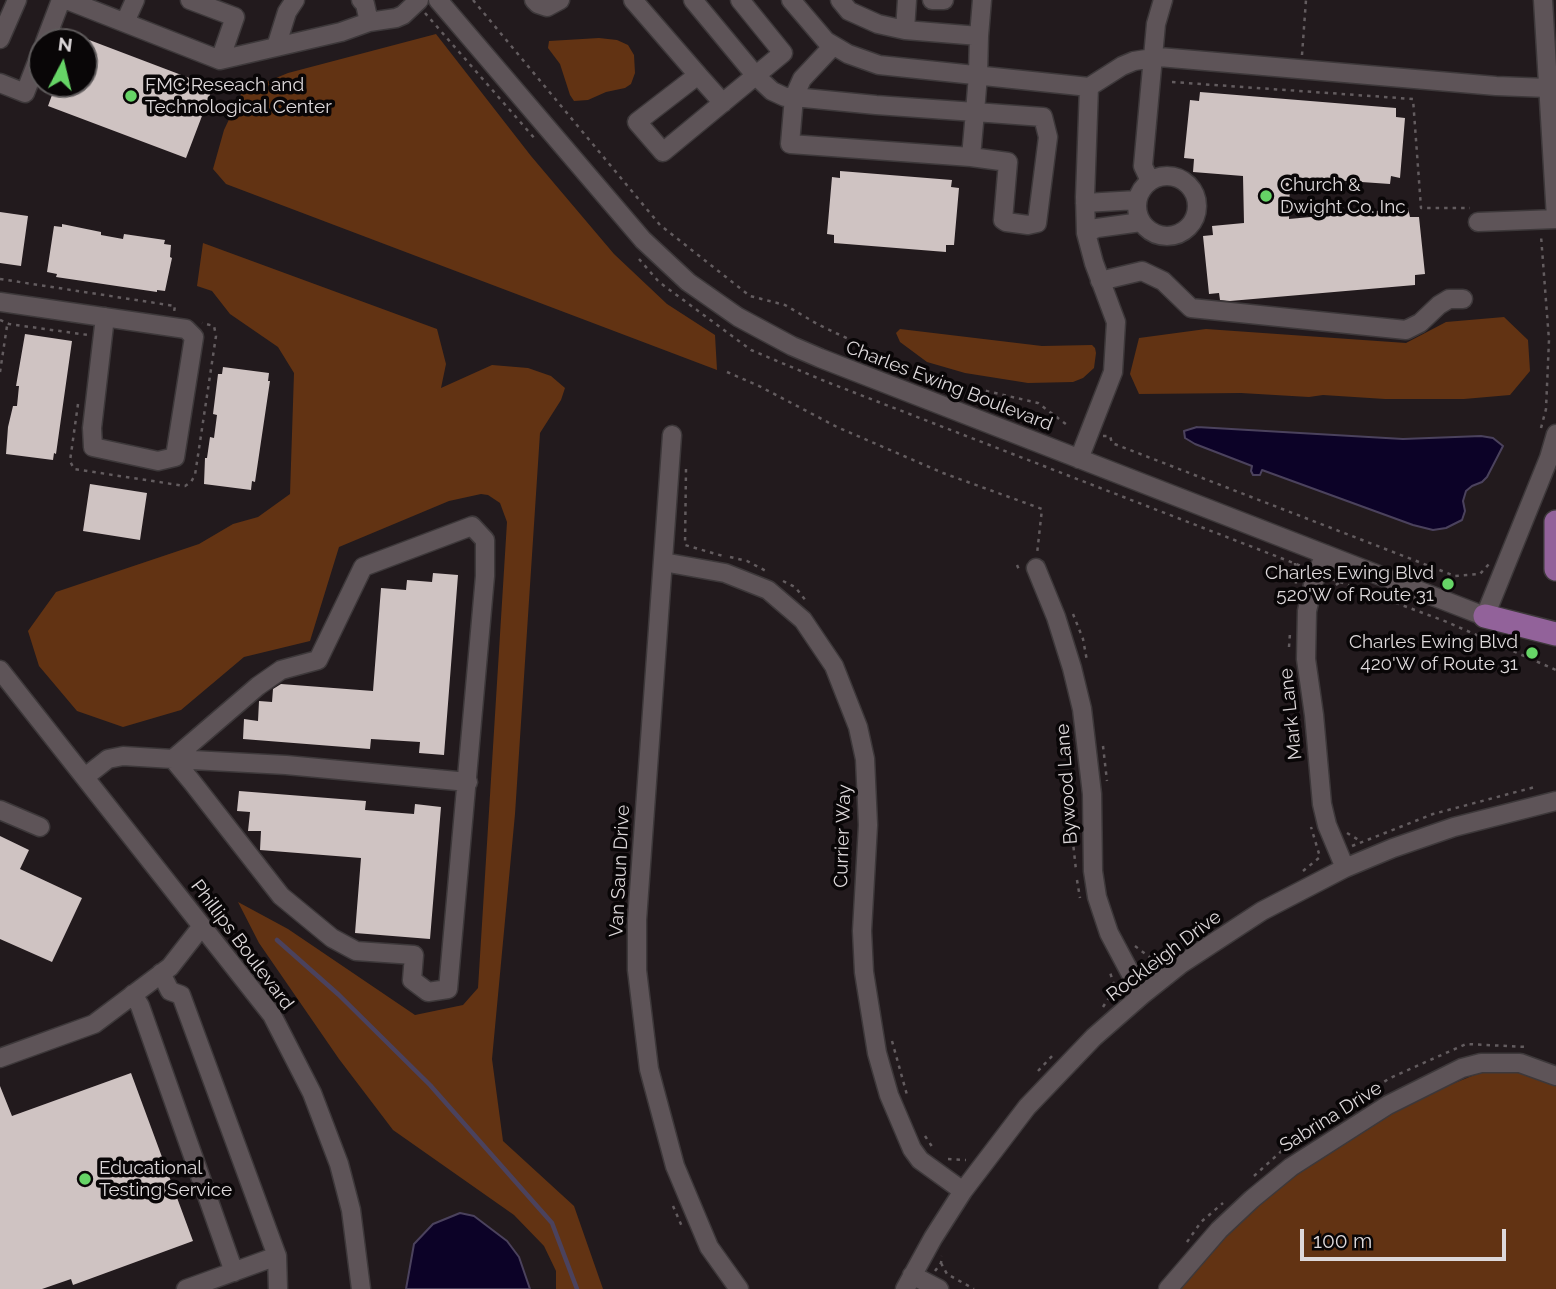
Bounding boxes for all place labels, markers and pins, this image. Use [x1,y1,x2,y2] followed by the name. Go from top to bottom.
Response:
[145,74,332,118] place label: FMC Reseach and Technological Center
[123,88,139,104] marker: FMC Reseach and Technological Center
[1280,174,1406,218] place label: Church & Dwight Co. Inc
[1258,188,1274,204] marker: Church & Dwight Co. Inc
[1265,562,1434,606] place label: Charles Ewing Blvd 520'W of Route 31
[1440,576,1456,592] marker: Charles Ewing Blvd 520'W of Route 31
[1349,631,1518,675] place label: Charles Ewing Blvd 420'W of Route 31
[1524,645,1540,661] marker: Charles Ewing Blvd 420'W of Route 31
[99,1157,232,1201] place label: Educational Testing Service
[77,1171,93,1187] marker: Educational Testing Service

